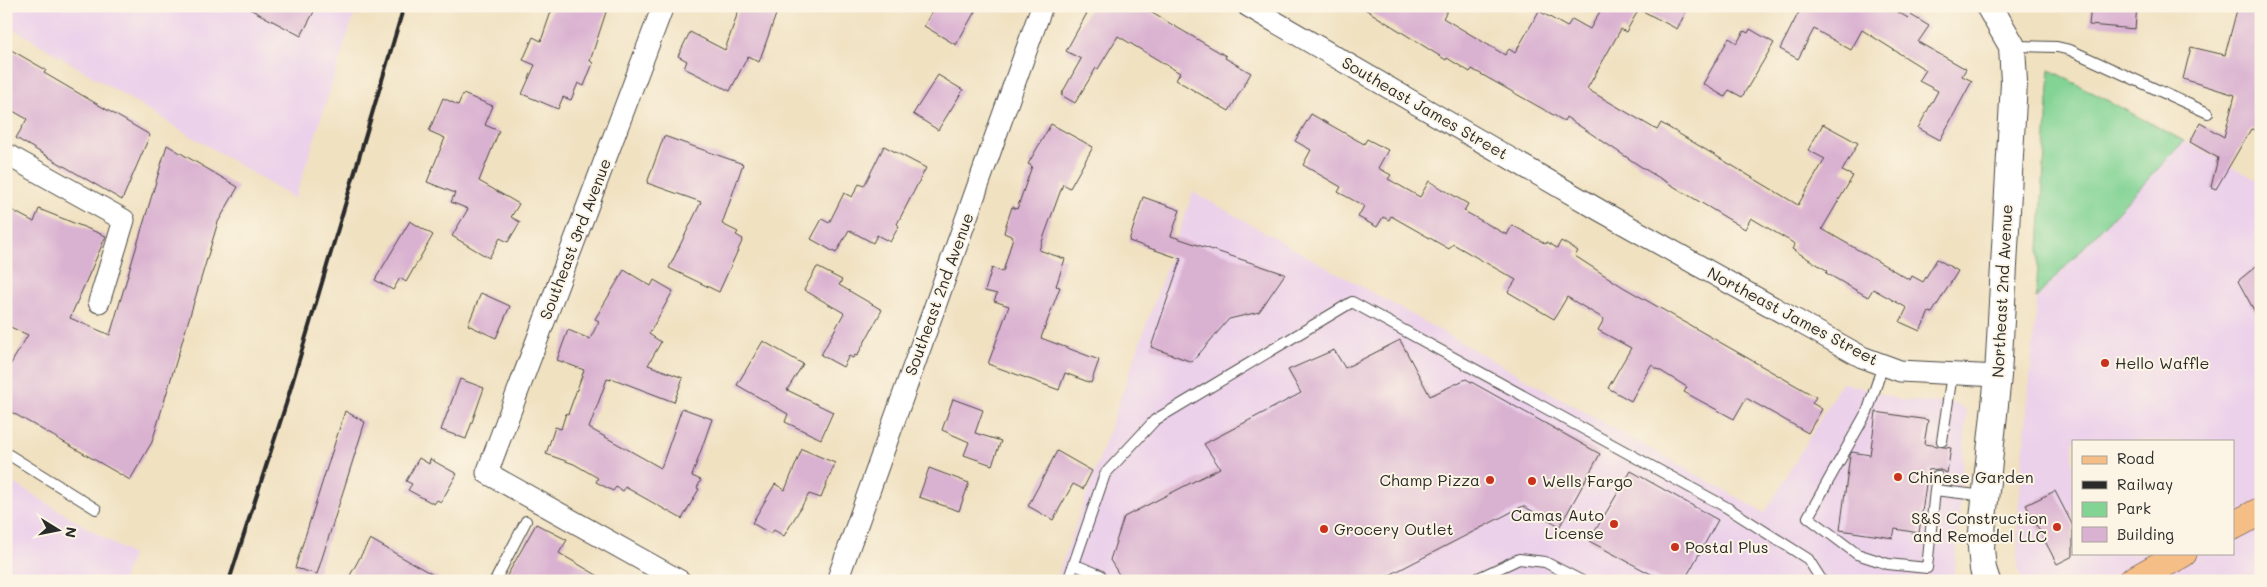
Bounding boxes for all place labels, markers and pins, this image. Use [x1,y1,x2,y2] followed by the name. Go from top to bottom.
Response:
[2115,352,2209,373] place label: Hello Waffle
[2099,357,2111,369] marker: Hello Waffle
[1908,466,2034,487] place label: Chinese Garden
[1379,469,1480,490] place label: Champ Pizza
[1542,470,1633,491] place label: Wells Fargo
[1892,471,1904,483] marker: Chinese Garden
[1484,474,1496,486] marker: Champ Pizza
[1526,475,1538,487] marker: Wells Fargo
[1511,504,1604,543] place label: Camas Auto License
[1911,507,2047,546] place label: S&S Construction and Remodel LLC
[1334,518,1454,539] place label: Grocery Outlet
[1608,518,1620,530] marker: Camas Auto License
[2051,521,2063,533] marker: S&S Construction and Remodel LLC
[1318,523,1330,535] marker: Grocery Outlet
[1685,536,1769,557] place label: Postal Plus
[1669,541,1681,553] marker: Postal Plus

